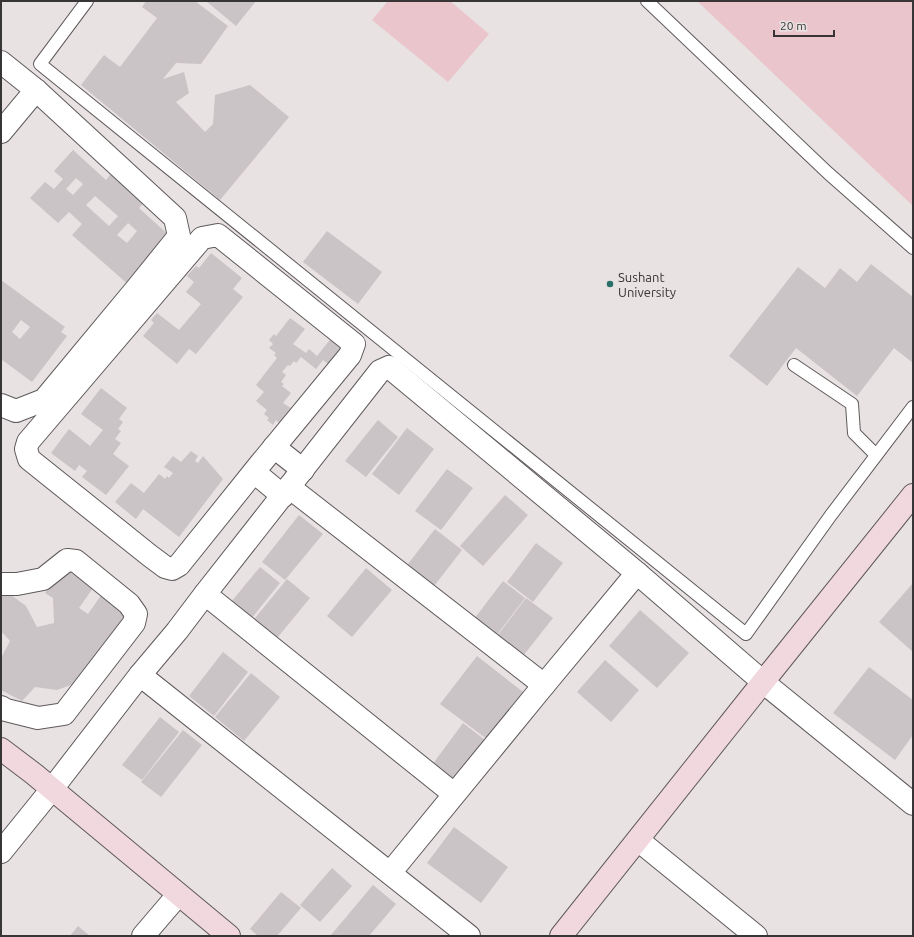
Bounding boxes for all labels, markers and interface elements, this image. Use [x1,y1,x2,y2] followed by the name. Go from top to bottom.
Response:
[774,12,834,38] scale bar
[780,19,807,32] text: 20 m
[618,270,676,299] place label: Sushant University
[605,279,615,289] marker: Sushant University

